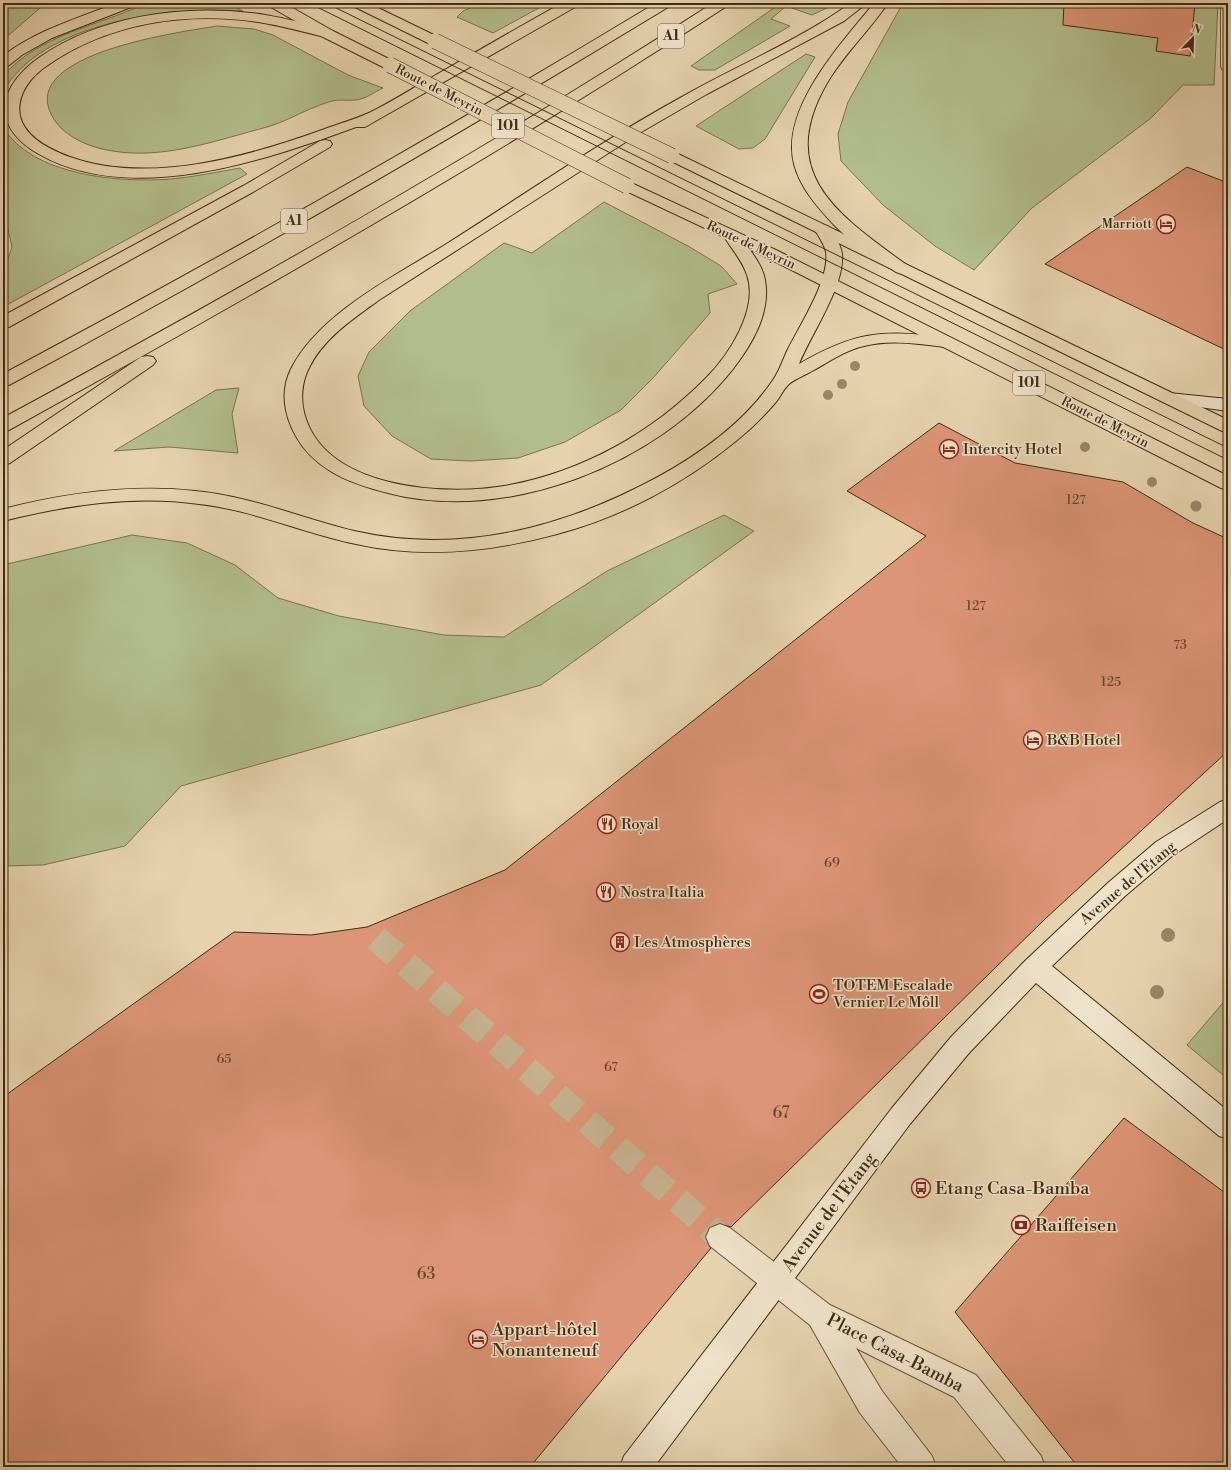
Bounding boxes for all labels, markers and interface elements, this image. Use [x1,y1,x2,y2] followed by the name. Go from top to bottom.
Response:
[1173,18,1213,58] north arrow
[1190,22,1204,38] text: N
[658,24,684,48] road number: A1
[393,61,486,119] street label: Route de Meyrin
[492,114,524,138] road number: 101
[281,209,307,233] road number: A1
[1155,213,1177,235] hotel icon: Marriott
[1101,216,1152,232] place label: Marriott
[704,217,798,273] street label: Route de Meyrin
[1013,371,1045,395] road number: 101
[1059,393,1152,451] street label: Route de Meyrin
[938,438,960,460] hotel icon: Intercity Hotel
[963,440,1063,459] place label: Intercity Hotel
[1066,492,1086,508] house number: 127
[966,598,986,614] house number: 127
[1173,637,1187,653] house number: 73
[1101,674,1121,690] house number: 125
[1022,729,1044,751] hotel icon: B&B Hotel
[1046,731,1121,750] place label: B&B Hotel
[596,813,618,835] restaurant icon: Royal
[621,815,659,834] place label: Royal
[1075,837,1180,929] street label: Avenue de l'Etang
[824,855,840,871] house number: 69
[595,881,617,903] restaurant icon: Nostra Italia
[620,883,705,902] place label: Nostra Italia
[609,931,631,953] building icon: Les Atmosphères
[634,933,751,952] place label: Les Atmosphères
[832,976,953,1012] place label: TOTEM Escalade Vernier Le Môll
[808,983,830,1005] sports icon: TOTEM Escalade Vernier Le Môll
[216,1051,232,1067] house number: 65
[604,1059,618,1075] house number: 67
[773,1103,789,1123] house number: 67
[776,1147,882,1277] street label: Avenue de l'Etang
[910,1177,932,1199] bus stop icon: Etang Casa-Bamba
[935,1177,1090,1200] place label: Etang Casa-Bamba
[1010,1214,1032,1236] bank icon: Raiffeisen
[1035,1214,1117,1237] place label: Raiffeisen
[417,1264,435,1284] house number: 63
[822,1308,968,1398] street label: Place Casa-Bamba
[491,1318,599,1362] place label: Appart-hôtel Nonanteneuf
[467,1328,489,1350] hotel icon: Appart-hôtel Nonanteneuf

